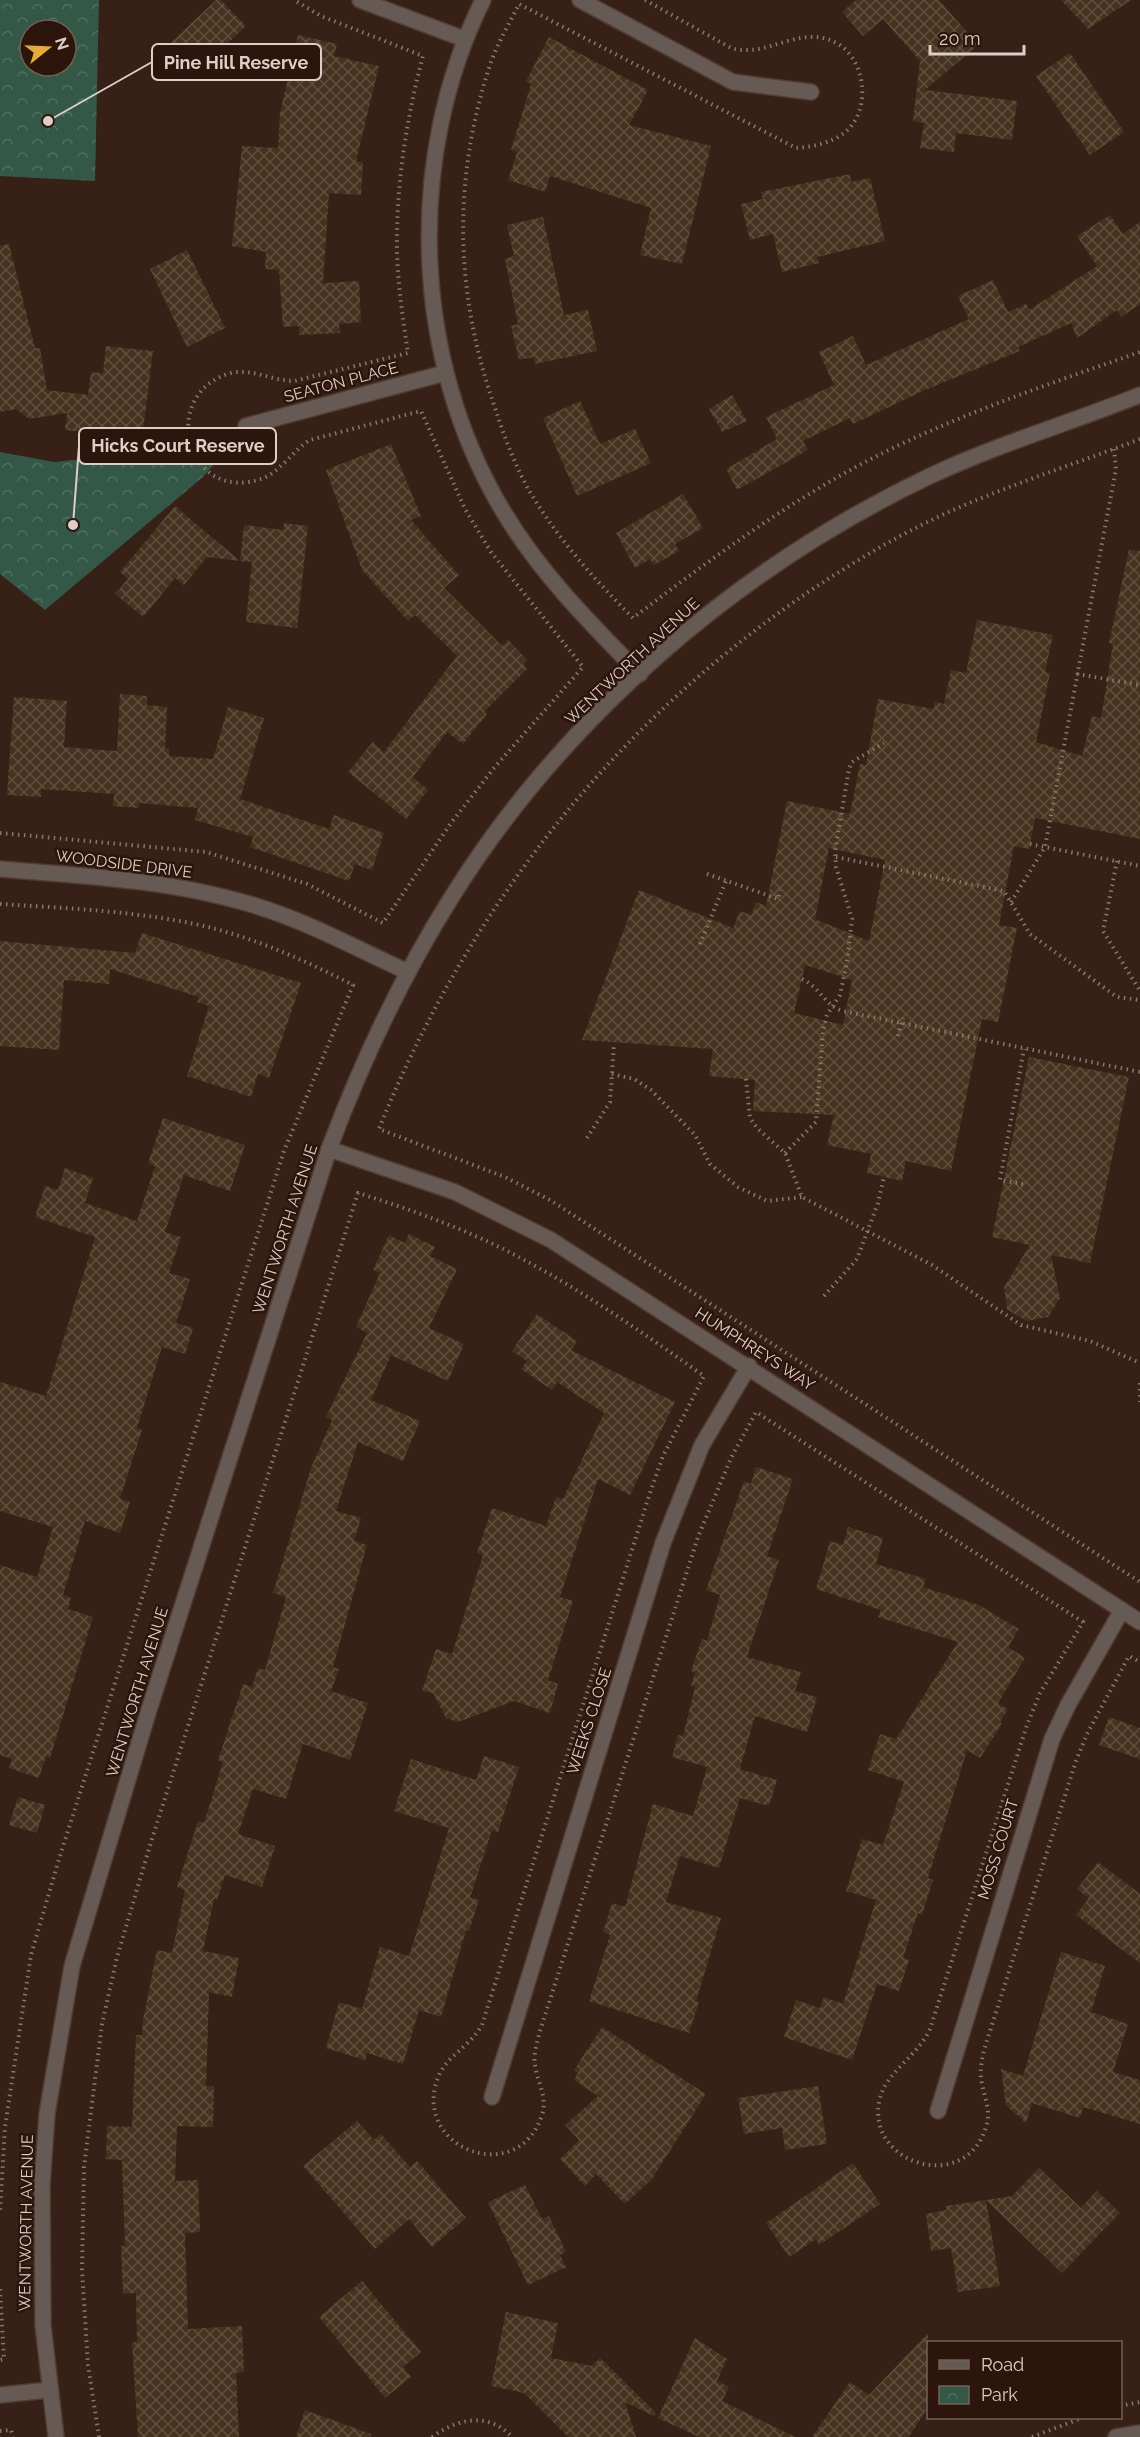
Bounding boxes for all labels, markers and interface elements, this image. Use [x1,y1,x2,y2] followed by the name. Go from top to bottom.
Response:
[18,18,78,78] north arrow
[930,18,1024,56] scale bar
[939,28,981,49] text: 20 m
[51,35,73,52] text: N
[152,44,321,80] callout: Pine Hill Reserve
[164,52,308,73] text: Pine Hill Reserve
[282,358,400,406] street label: SEATON PLACE
[79,428,276,464] callout: Hicks Court Reserve
[91,435,265,456] text: Hicks Court Reserve
[561,594,703,728] street label: WENTWORTH AVENUE
[55,846,193,882] street label: WOODSIDE DRIVE
[249,1142,321,1316] street label: WENTWORTH AVENUE
[692,1303,819,1395] street label: HUMPHREYS WAY
[102,1604,172,1779] street label: WENTWORTH AVENUE
[563,1665,615,1777] street label: WEEKS CLOSE
[974,1796,1022,1902] street label: MOSS COURT
[15,2134,37,2312] street label: WENTWORTH AVENUE
[927,2341,1122,2419] legend
[981,2354,1024,2375] text: Road
[981,2384,1018,2405] text: Park

